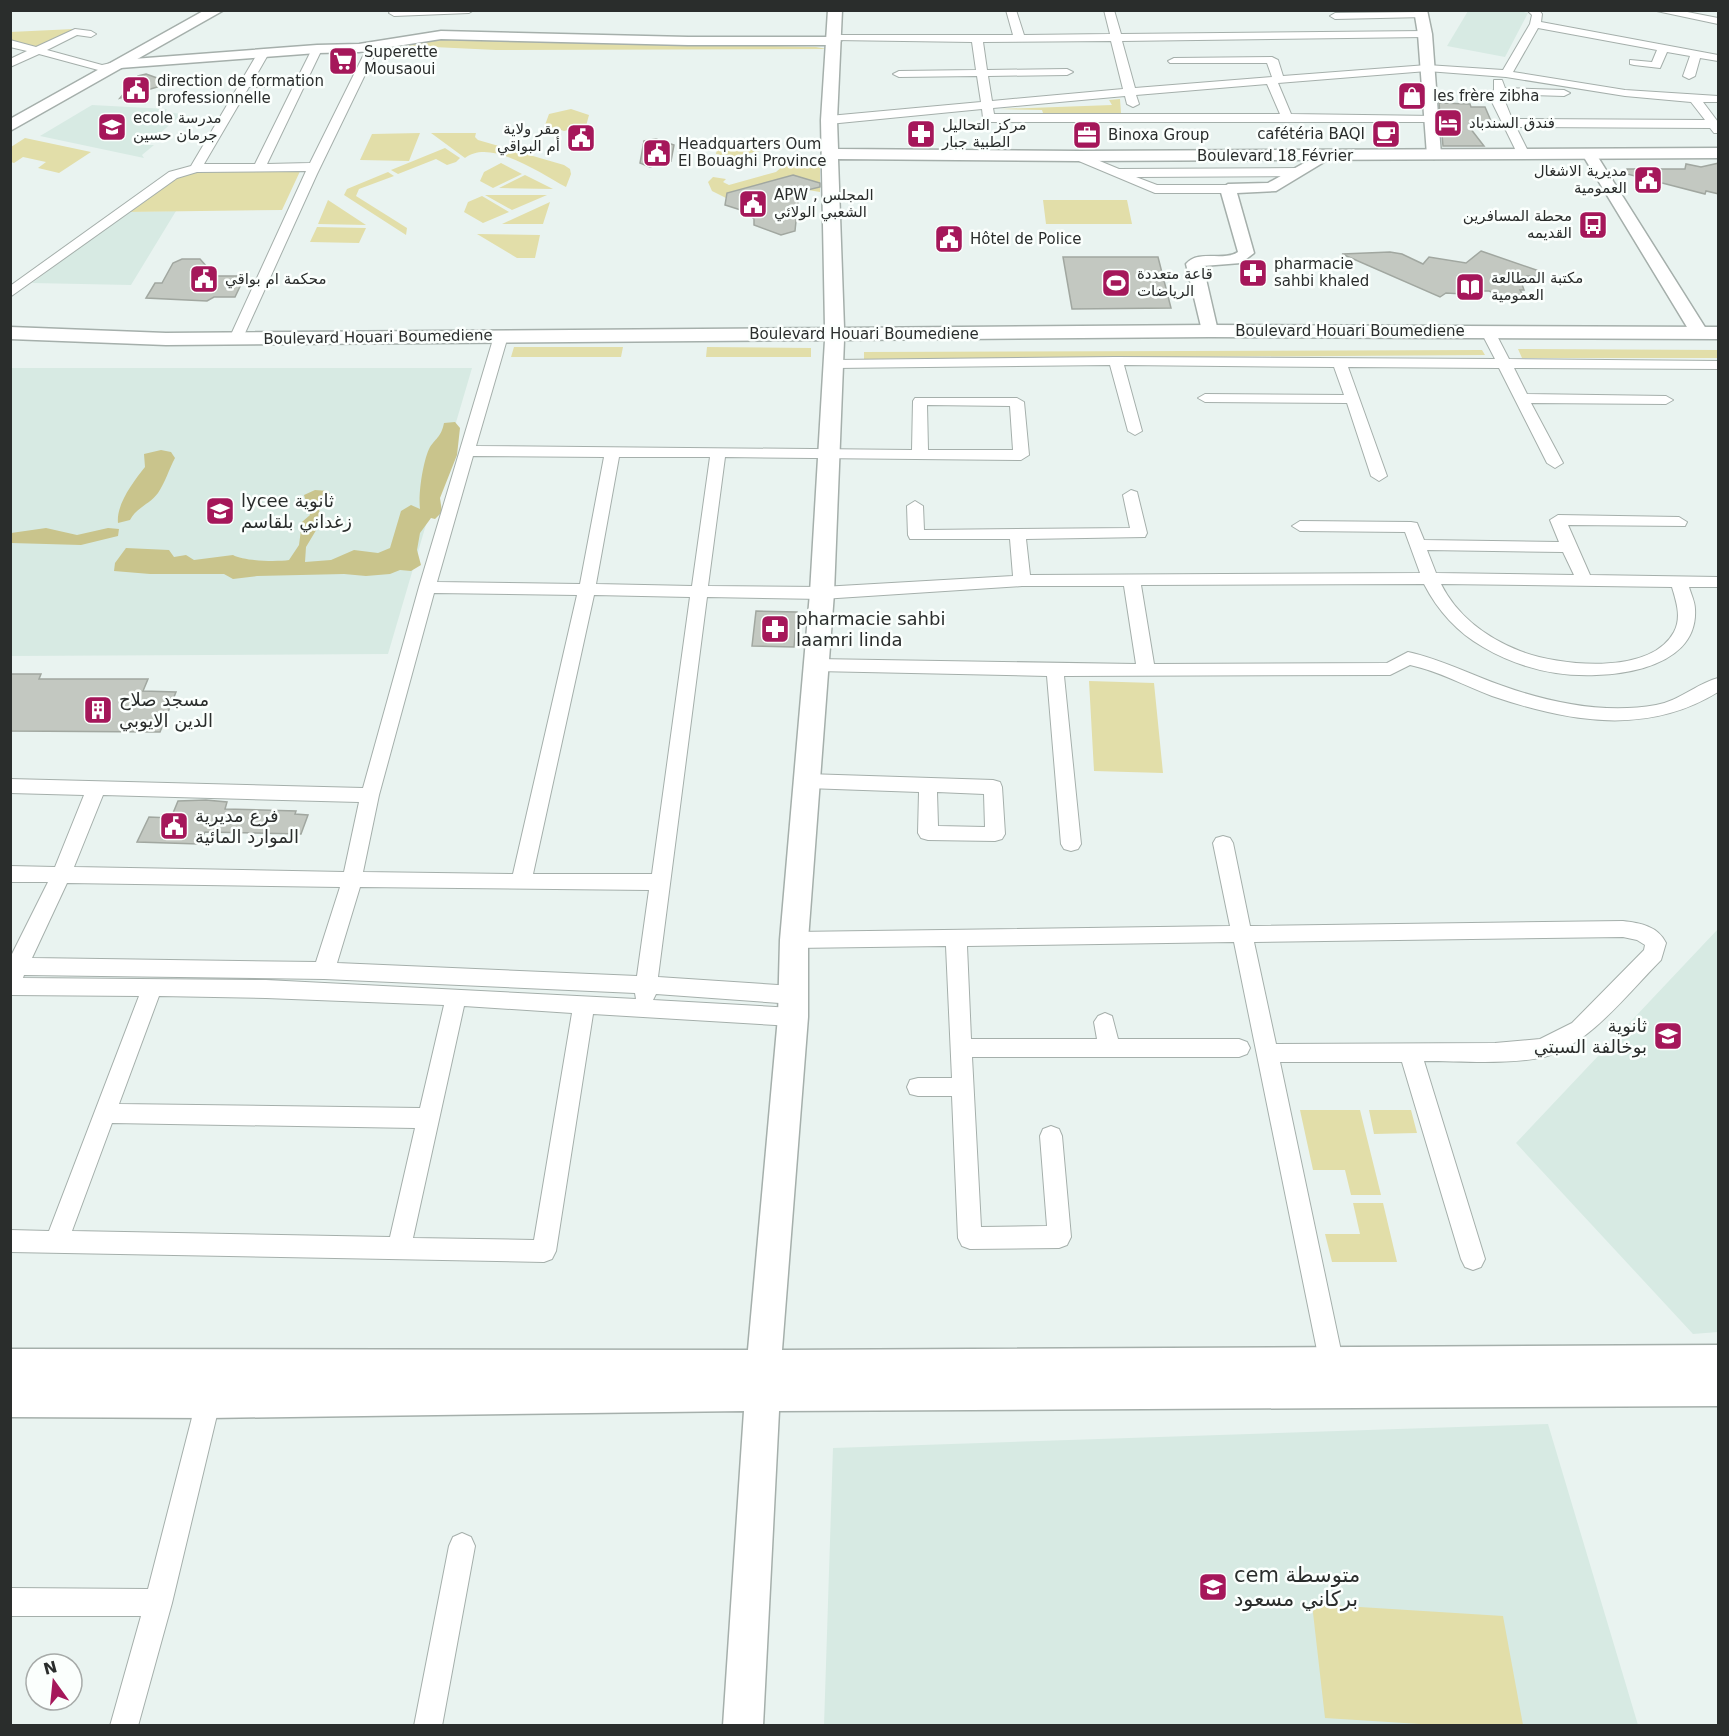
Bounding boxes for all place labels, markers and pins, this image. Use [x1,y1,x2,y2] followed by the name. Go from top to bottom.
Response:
[364,43,438,78] place label: Superette Mousaoui
[327,45,359,77] supermarket icon: Superette Mousaoui
[157,72,324,107] place label: direction de formation professionnelle
[120,74,152,106] public building icon: direction de formation professionnelle
[1396,80,1428,112] shop icon: les frère zibha
[1433,87,1539,105] place label: les frère zibha
[1432,107,1464,139] hotel icon: فندق السندباد
[133,109,222,144] place label: ecole مدرسة جرمان حسين
[96,111,128,143] school or university icon: ecole مدرسة جرمان حسين
[1469,114,1555,132] place label: فندق السندباد
[941,116,1026,151] place label: مركز التحاليل الطبية جبار
[905,118,937,150] pharmacy icon: مركز التحاليل الطبية جبار
[1370,118,1402,150] cafe icon: cafétéria BAQI
[1071,119,1103,151] office icon: Binoxa Group
[497,120,560,156] place label: مقر ولاية أم البواقي
[565,122,597,154] public building icon: مقر ولاية أم البواقي
[1257,125,1365,143] place label: cafétéria BAQI
[1108,126,1209,144] place label: Binoxa Group
[678,135,826,170] place label: Headquarters Oum El Bouaghi Province
[641,137,673,169] public building icon: Headquarters Oum El Bouaghi Province
[1534,162,1627,197] place label: مديرية الاشغال العمومية
[1632,164,1664,196] public building icon: مديرية الاشغال العمومية
[774,186,874,222] place label: APW , المجلس الشعبي الولائي
[737,188,769,220] public building icon: APW , المجلس الشعبي الولائي
[1463,207,1572,242] place label: محطة المسافرين القديمه
[1577,209,1609,241] bus stop icon: محطة المسافرين القديمه
[933,223,965,255] public building icon: Hôtel de Police
[970,230,1082,248] place label: Hôtel de Police
[1274,255,1369,290] place label: pharmacie sahbi khaled
[1237,257,1269,289] pharmacy icon: pharmacie sahbi khaled
[188,263,220,295] public building icon: محكمة ام بواقي
[1137,265,1213,300] place label: قاعة متعددة الرياضات
[1100,267,1132,299] sports icon: قاعة متعددة الرياضات
[1491,269,1583,304] place label: مكتبة المطالعة العمومية
[225,270,326,289] place label: محكمة ام بواقي
[1454,271,1486,303] library icon: مكتبة المطالعة العمومية
[241,490,352,533] place label: lycee ثانوية زغداني بلقاسم
[204,495,236,527] school or university icon: lycee ثانوية زغداني بلقاسم
[796,608,945,650] place label: pharmacie sahbi laamri linda
[759,613,791,645] pharmacy icon: pharmacie sahbi laamri linda
[119,689,213,732] place label: مسجد صلاح الدين الايوبي
[82,694,114,726] building icon: مسجد صلاح الدين الايوبي
[195,805,299,848] place label: فرع مديرية الموارد المائية
[158,810,190,842] public building icon: فرع مديرية الموارد المائية
[1534,1015,1647,1058] place label: ثانوية بوخالفة السبتي
[1652,1020,1684,1052] school or university icon: ثانوية بوخالفة السبتي
[1234,1563,1360,1611] place label: cem متوسطة بركاني مسعود
[1197,1571,1229,1603] school or university icon: cem متوسطة بركاني مسعود

